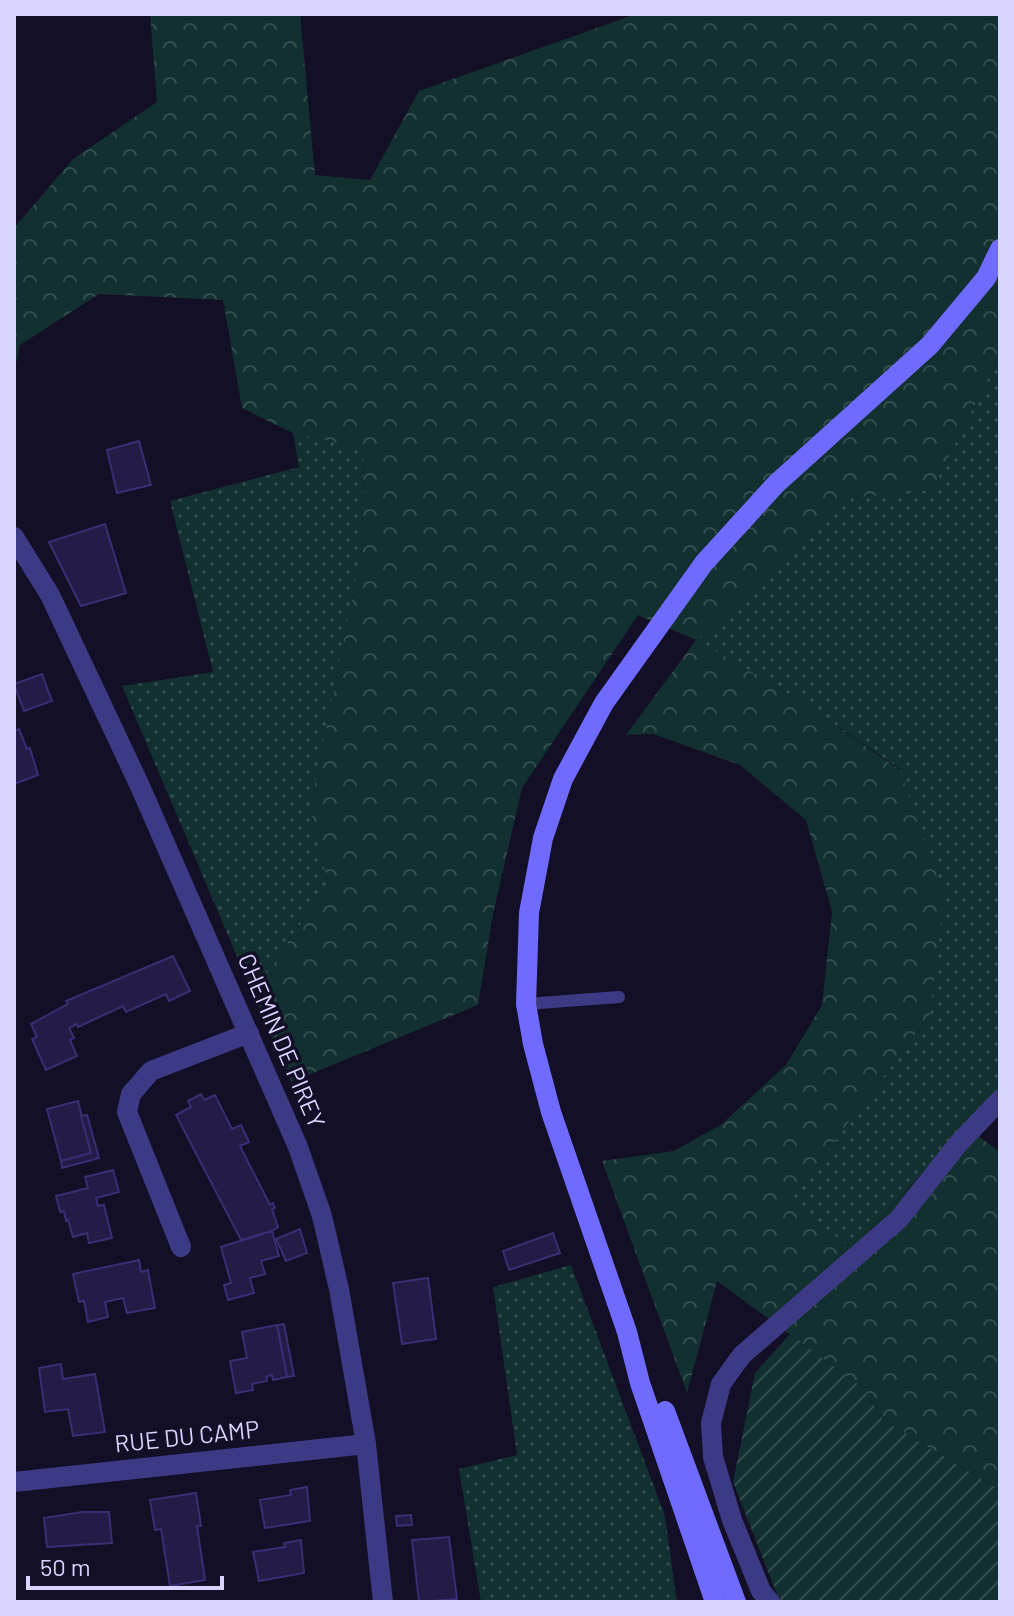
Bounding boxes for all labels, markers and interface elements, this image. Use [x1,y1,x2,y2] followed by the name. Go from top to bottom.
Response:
[233,949,332,1132] street label: CHEMIN DE PIREY
[113,1413,261,1458] street label: RUE DU CAMP
[28,1540,222,1590] scale bar
[40,1552,91,1581] text: 50 m

